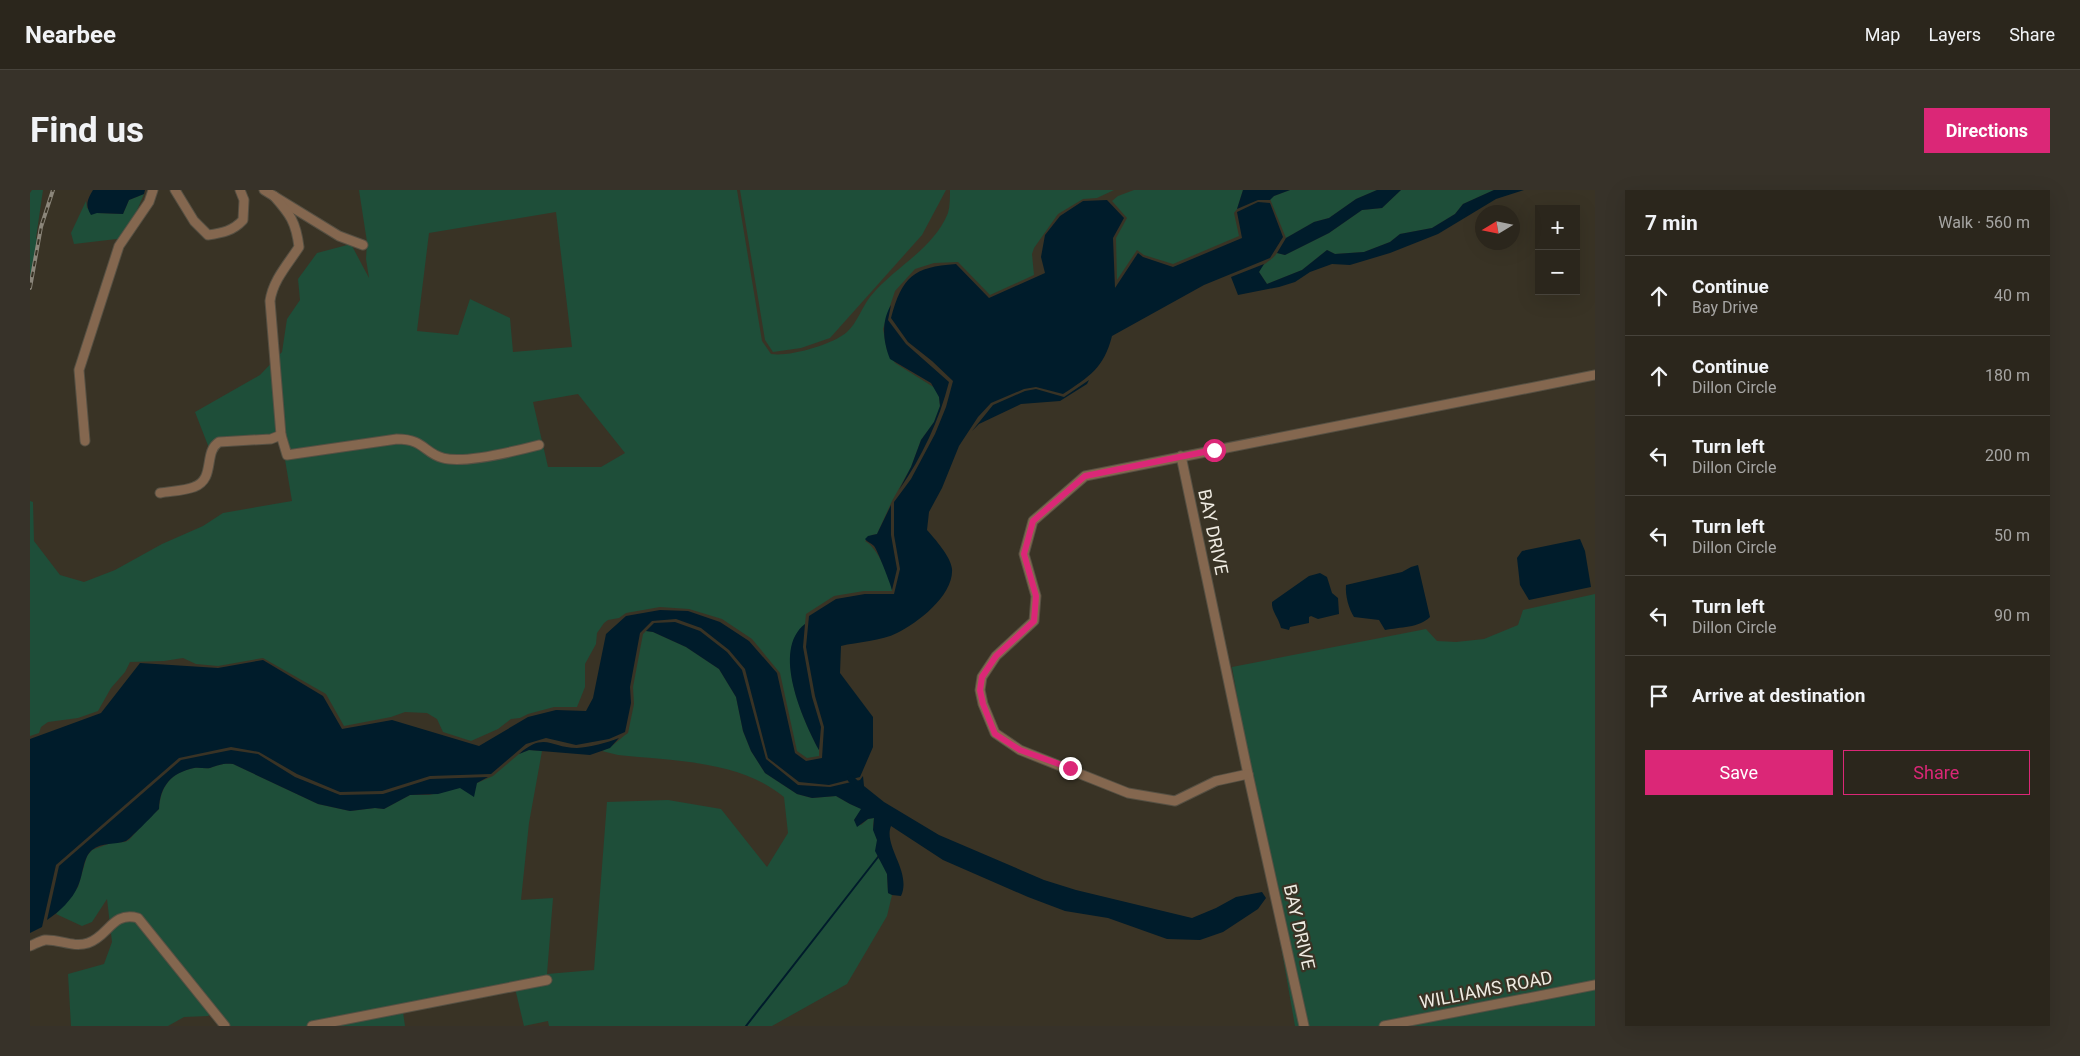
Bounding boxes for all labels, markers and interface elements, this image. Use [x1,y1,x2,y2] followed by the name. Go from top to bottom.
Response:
[25,21,116,49] text: Nearbee
[1865,24,1900,45] text: Map
[1928,24,1981,45] text: Layers
[2009,24,2055,45] text: Share
[1924,108,2050,153] button: Directions
[30,110,144,151] text: Find us
[1475,205,1520,250] north arrow
[1535,205,1580,295] map controls
[1535,205,1580,250] button: +
[1645,211,1698,235] text: 7 min
[1938,213,2030,232] text: Walk · 560 m
[1535,250,1580,295] button: −
[1692,275,1769,298] text: Continue
[1645,282,1673,310] icon: ahead
[1994,286,2030,305] text: 40 m
[1692,298,1758,317] text: Bay Drive
[1692,355,1769,378] text: Continue
[1645,362,1673,390] icon: ahead
[1985,366,2030,385] text: 180 m
[1692,378,1776,397] text: Dillon Circle
[1692,435,1765,458] text: Turn left
[1203,439,1226,462] route start
[1645,442,1673,470] icon: left
[1985,446,2030,465] text: 200 m
[1692,458,1776,477] text: Dillon Circle
[1194,487,1233,577] street label: BAY DRIVE
[1692,515,1765,538] text: Turn left
[1645,522,1673,550] icon: left
[1994,526,2030,545] text: 50 m
[1692,538,1776,557] text: Dillon Circle
[1692,595,1765,618] text: Turn left
[1645,602,1673,630] icon: left
[1994,606,2030,625] text: 90 m
[1692,618,1776,637] text: Dillon Circle
[1645,682,1673,710] icon: arrive
[1692,684,1865,707] text: Arrive at destination
[1645,750,1833,795] button: Save
[1843,750,2030,795] button: Share
[1059,757,1082,780] route end
[1279,882,1319,972] street label: BAY DRIVE
[1418,966,1554,1013] street label: WILLIAMS ROAD

